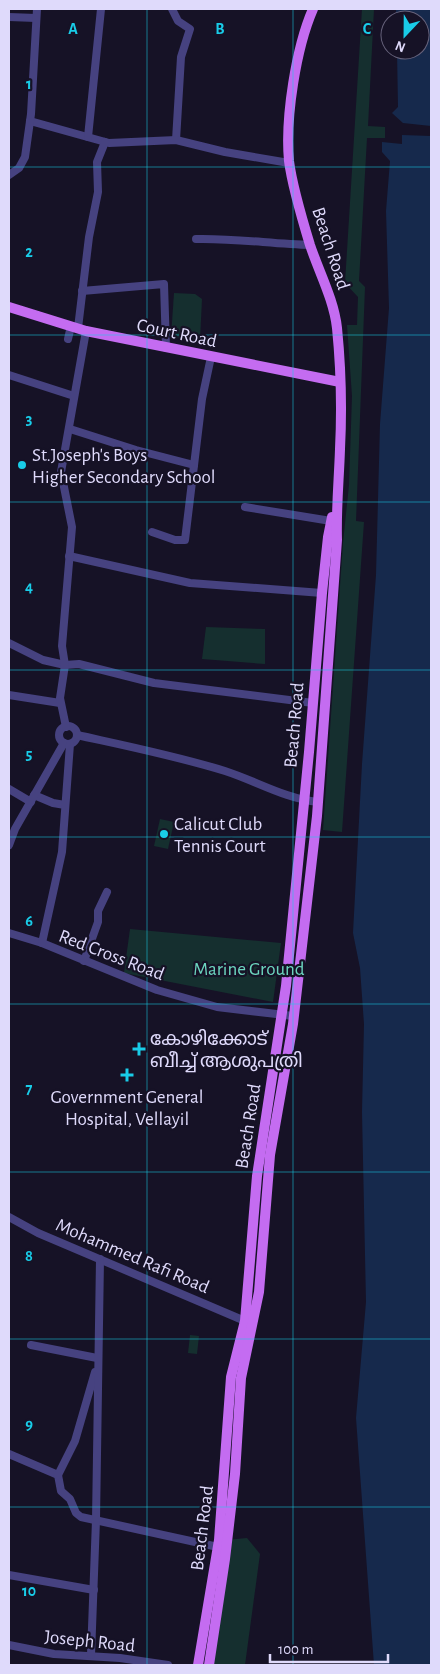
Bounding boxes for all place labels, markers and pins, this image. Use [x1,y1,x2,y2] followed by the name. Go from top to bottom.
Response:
[32,446,216,487] place label: St.Joseph's Boys Higher Secondary School
[16,459,28,471] marker: St.Joseph's Boys Higher Secondary School
[174,815,266,856] place label: Calicut Club Tennis Court
[158,828,170,840] marker: Calicut Club Tennis Court
[150,1028,303,1073] place label: കോഴിക്കോട് ബീച്ച് ആശുപത്രി
[132,1042,146,1056] marker: കോഴിക്കോട് ബീച്ച് ആശുപത്രി
[120,1068,134,1082] marker: Government General Hospital, Vellayil
[50,1088,204,1129] place label: Government General Hospital, Vellayil

